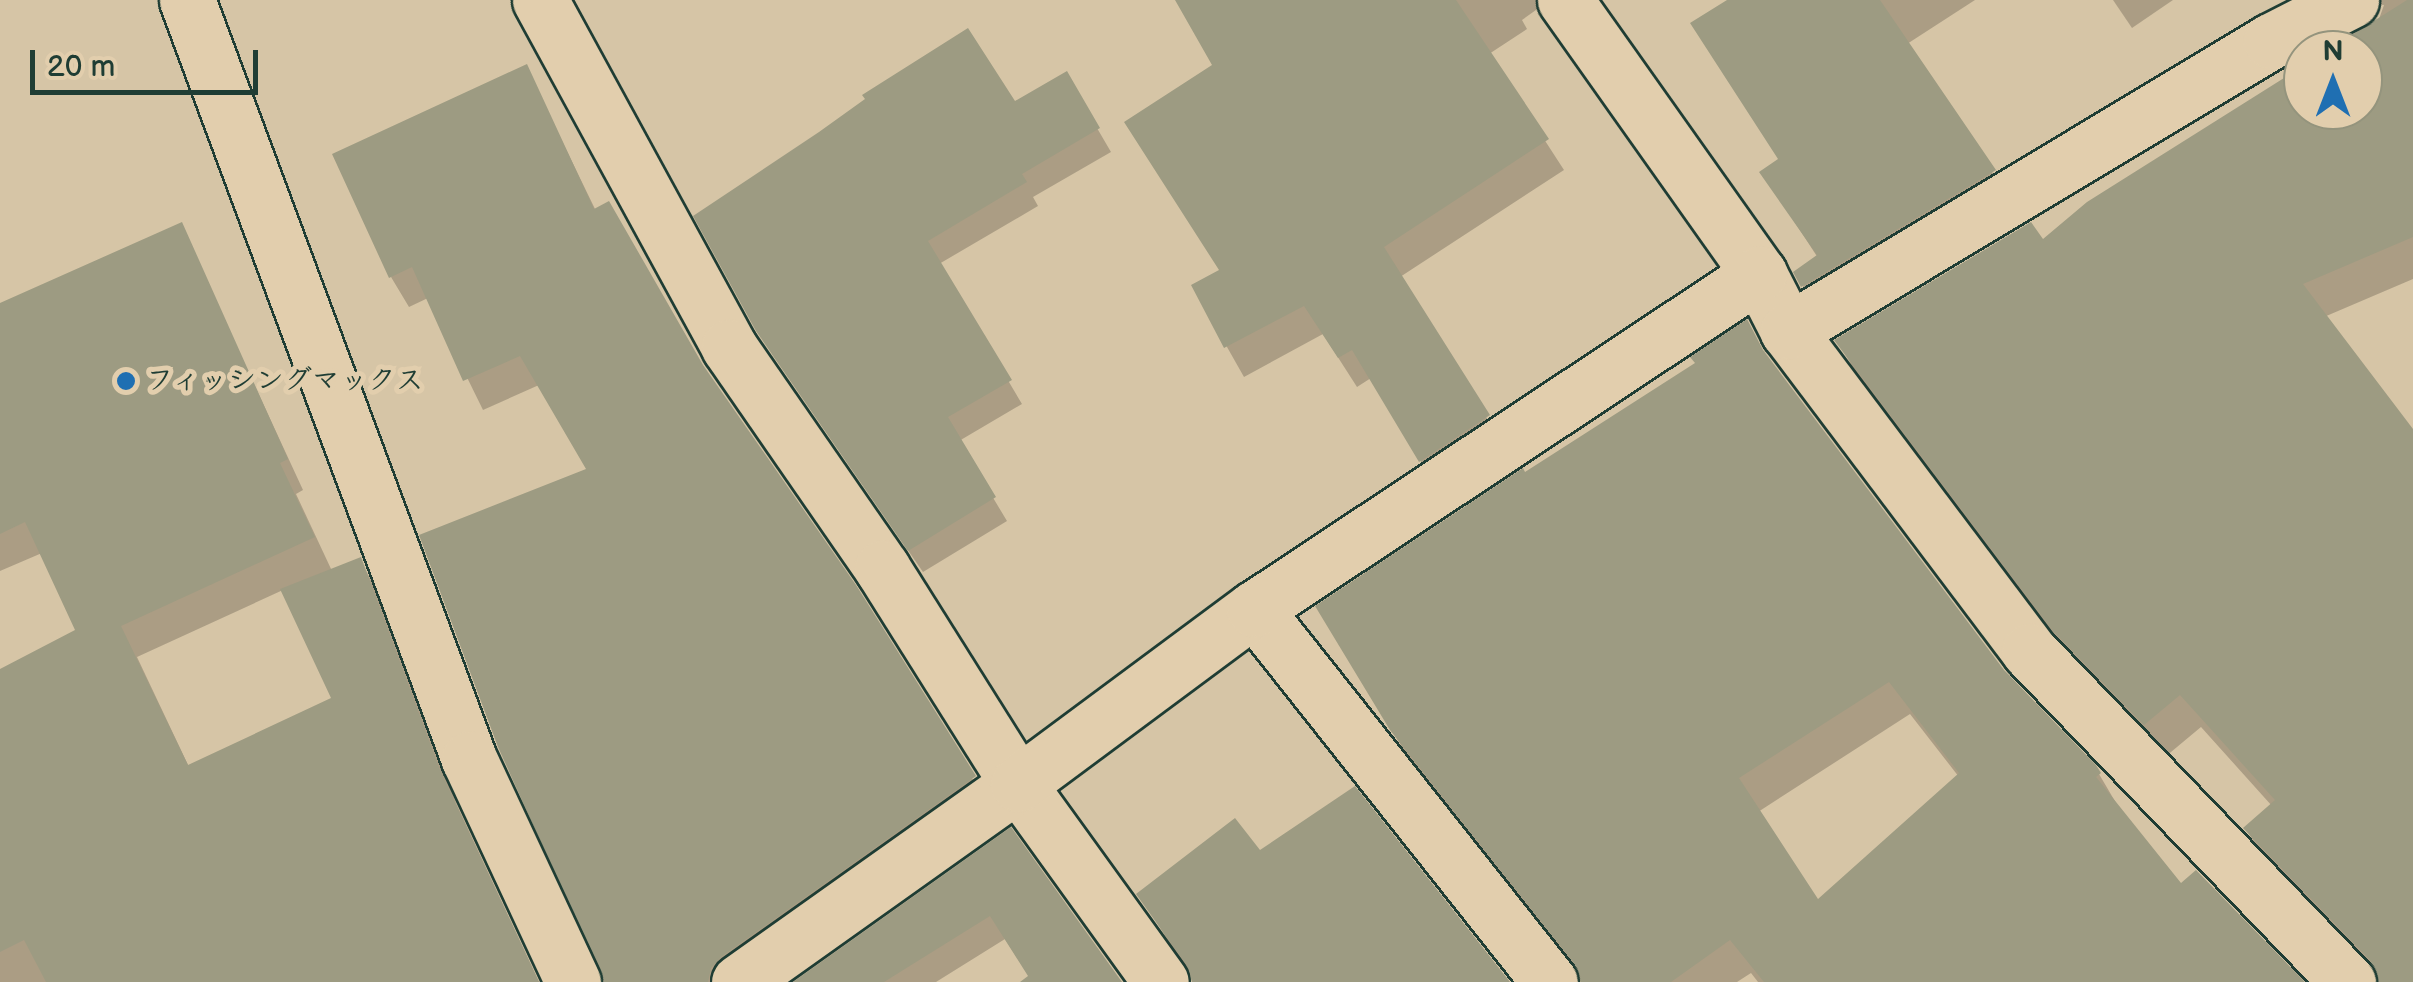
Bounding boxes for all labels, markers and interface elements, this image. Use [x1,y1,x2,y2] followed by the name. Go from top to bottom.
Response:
[35,30,262,92] scale bar
[2283,30,2383,130] north arrow
[2322,35,2344,68] text: N
[47,49,115,85] text: 20 m
[146,364,426,398] place label: フィッシングマックス
[115,370,137,392] marker: フィッシングマックス

